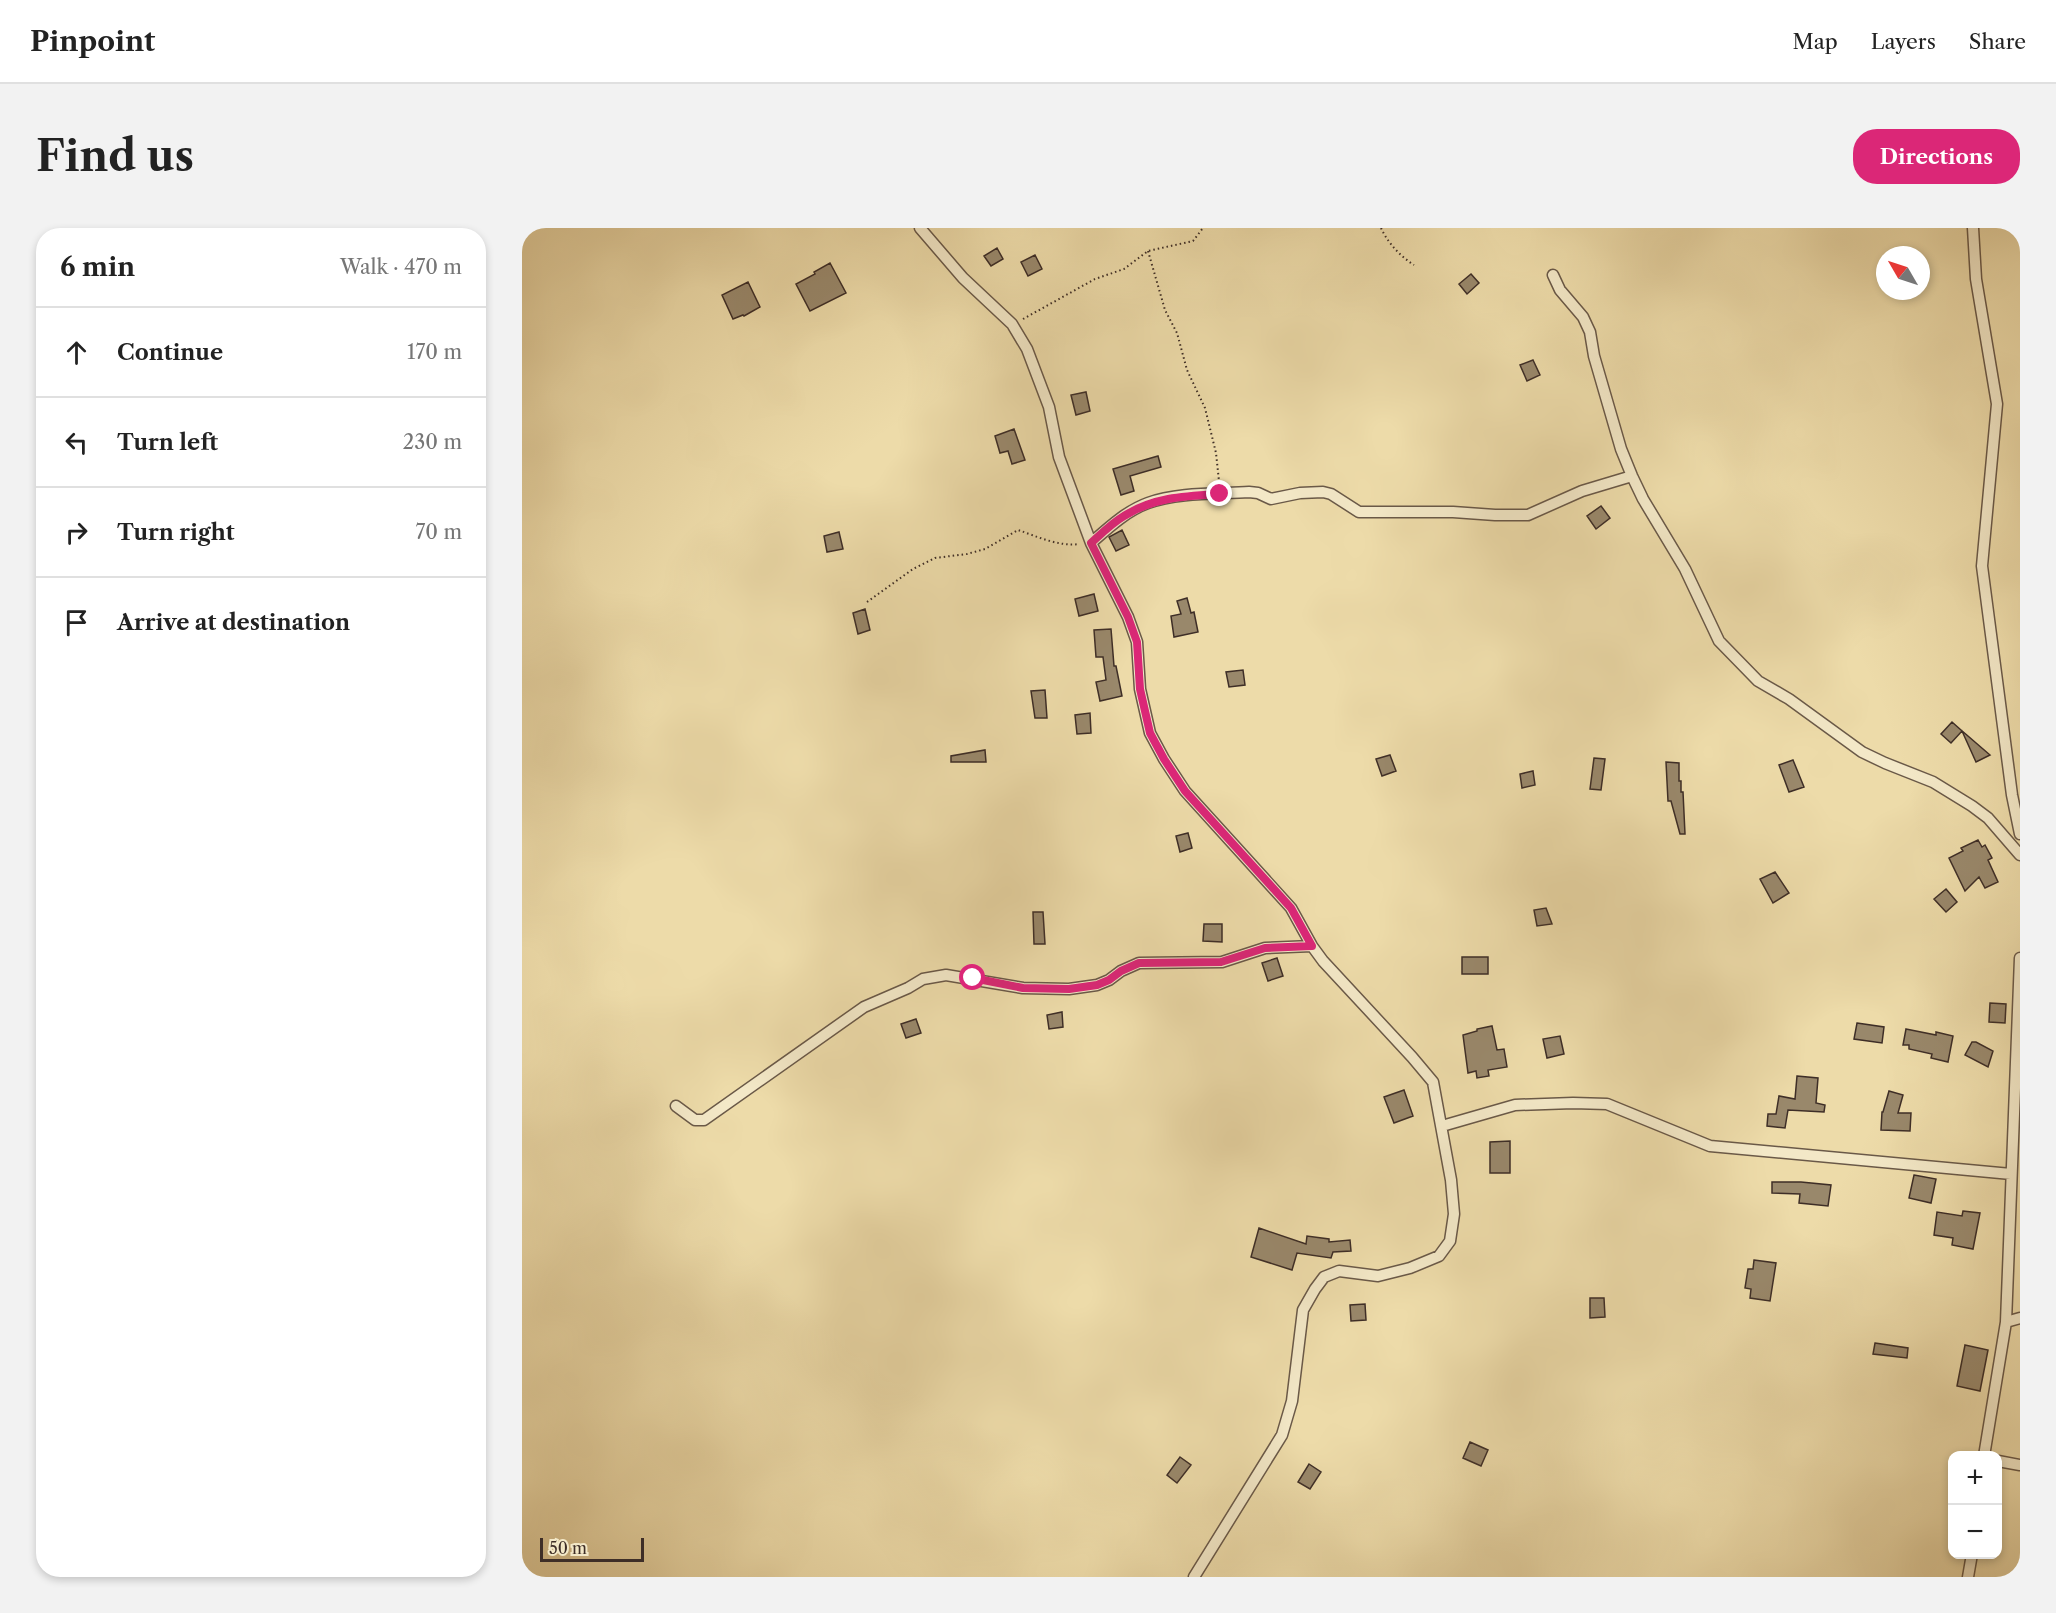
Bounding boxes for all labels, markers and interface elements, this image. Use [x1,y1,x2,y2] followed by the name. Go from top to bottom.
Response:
[30,24,155,58] text: Pinpoint
[1793,29,1838,54] text: Map
[1871,29,1936,54] text: Layers
[1969,29,2026,54] text: Share
[1853,129,2020,184] button: Directions
[36,130,194,182] text: Find us
[1876,246,1930,300] north arrow
[60,251,135,283] text: 6 min
[340,255,462,279] text: Walk · 470 m
[60,336,93,369] icon: ahead
[117,339,223,366] text: Continue
[407,340,462,364] text: 170 m
[60,426,93,459] icon: left
[117,429,218,456] text: Turn left
[403,430,462,454] text: 230 m
[1206,480,1232,506] route end
[60,516,93,549] icon: right
[117,519,235,546] text: Turn right
[416,520,462,544] text: 70 m
[60,606,93,639] icon: arrive
[117,609,350,636] text: Arrive at destination
[959,964,985,990] route start
[1948,1451,2002,1559] map controls
[1948,1451,2002,1505] button: +
[1948,1505,2002,1559] button: −
[540,1535,644,1562] scale bar
[549,1538,587,1558] text: 50 m

